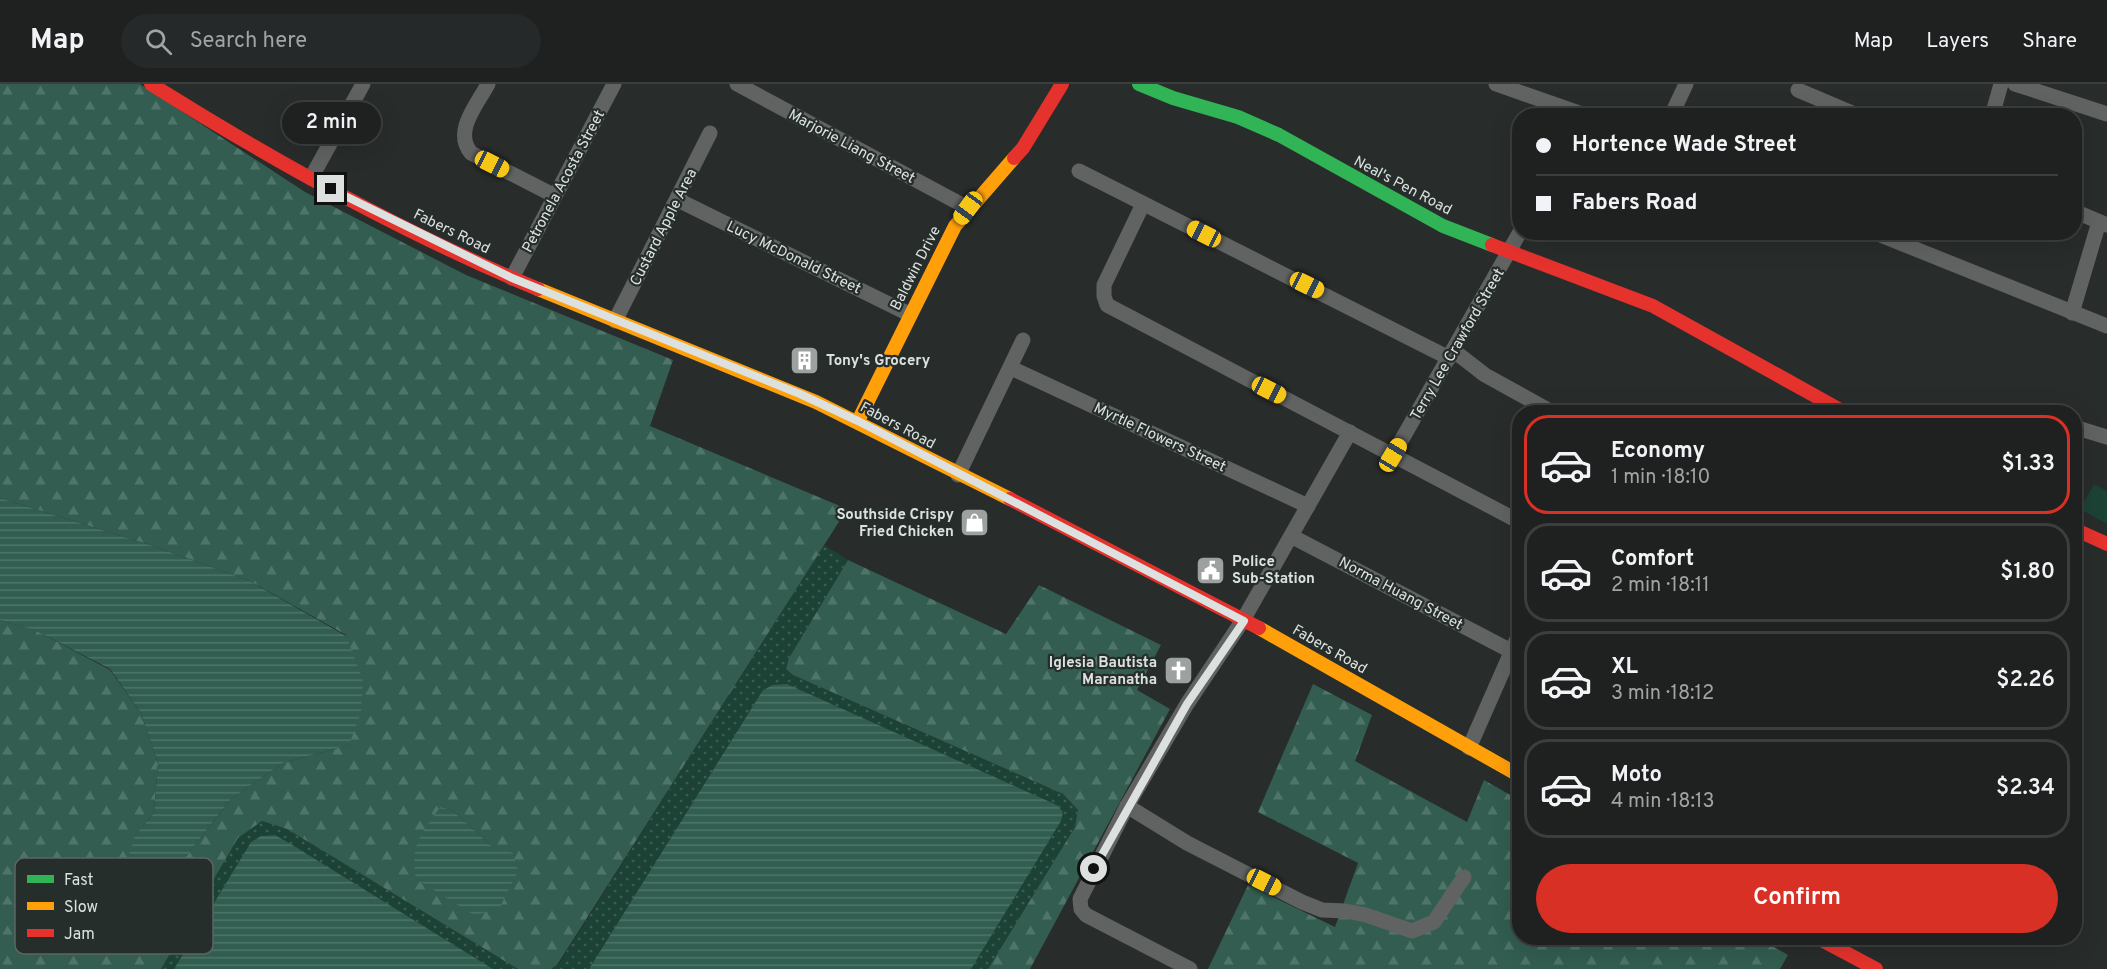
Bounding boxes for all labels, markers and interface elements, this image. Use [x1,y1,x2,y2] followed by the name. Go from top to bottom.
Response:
[121,14,541,68] search box
[30,23,85,59] text: Map
[142,25,175,58] icon: search
[190,28,307,55] text: Search here
[1854,28,1893,55] text: Map
[1926,28,1989,55] text: Layers
[2022,28,2077,55] text: Share
[282,102,380,144] callout: 2 min
[785,106,918,189] street label: Marjorie Liang Street
[519,107,610,256] street label: Petronela Acosta Street
[306,110,357,136] text: 2 min
[1572,132,1797,159] text: Hortence Wade Street
[472,148,512,180] car
[1350,152,1455,220] street label: Neal's Pen Road
[627,166,702,289] street label: Custard Apple Area
[317,175,344,202] route end
[950,188,986,228] car
[1572,190,1698,217] text: Fabers Road
[410,206,493,259] street label: Fabers Road
[723,218,864,299] street label: Lucy McDonald Street
[1184,218,1224,250] car
[887,223,946,314] street label: Baldwin Drive
[1407,265,1510,424] street label: Terry Lee Crawford Street
[1287,269,1327,301] car
[789,344,821,376] building icon: Tony's Grocery
[826,352,931,371] place label: Tony's Grocery
[1249,374,1289,406] car
[856,398,938,454] street label: Fabers Road
[1090,399,1229,477] street label: Myrtle Flowers Street
[1376,435,1410,475] car
[1539,438,1593,492] icon: car
[1611,438,1705,465] text: Economy
[2002,451,2055,478] text: $1.33
[1611,465,1710,491] text: 1 min · 18:10
[836,506,954,542] place label: Southside Crispy Fried Chicken
[959,507,991,539] shop icon: Southside Crispy Fried Chicken
[1539,546,1593,600] icon: car
[1611,546,1694,573] text: Comfort
[1232,553,1315,589] place label: Police Sub-Station
[1195,554,1227,586] public building icon: Police Sub-Station
[1335,554,1466,635] street label: Norma Huang Street
[2000,559,2055,586] text: $1.80
[1611,573,1710,599] text: 2 min · 18:11
[1289,621,1370,679] street label: Fabers Road
[1049,654,1157,690] place label: Iglesia Bautista Maranatha
[1539,654,1593,708] icon: car
[1611,654,1638,681] text: XL
[1162,655,1194,687] church icon: Iglesia Bautista Maranatha
[1996,667,2055,694] text: $2.26
[1611,681,1714,707] text: 3 min · 18:12
[1539,762,1593,816] icon: car
[1611,762,1662,789] text: Moto
[1996,775,2055,802] text: $2.34
[1611,789,1714,815] text: 4 min · 18:13
[1080,855,1107,882] route start
[15,858,213,954] legend
[1536,864,2058,933] button: Confirm
[1244,866,1284,898] car
[64,871,94,891] text: Fast
[64,898,98,918] text: Slow
[64,925,95,945] text: Jam

